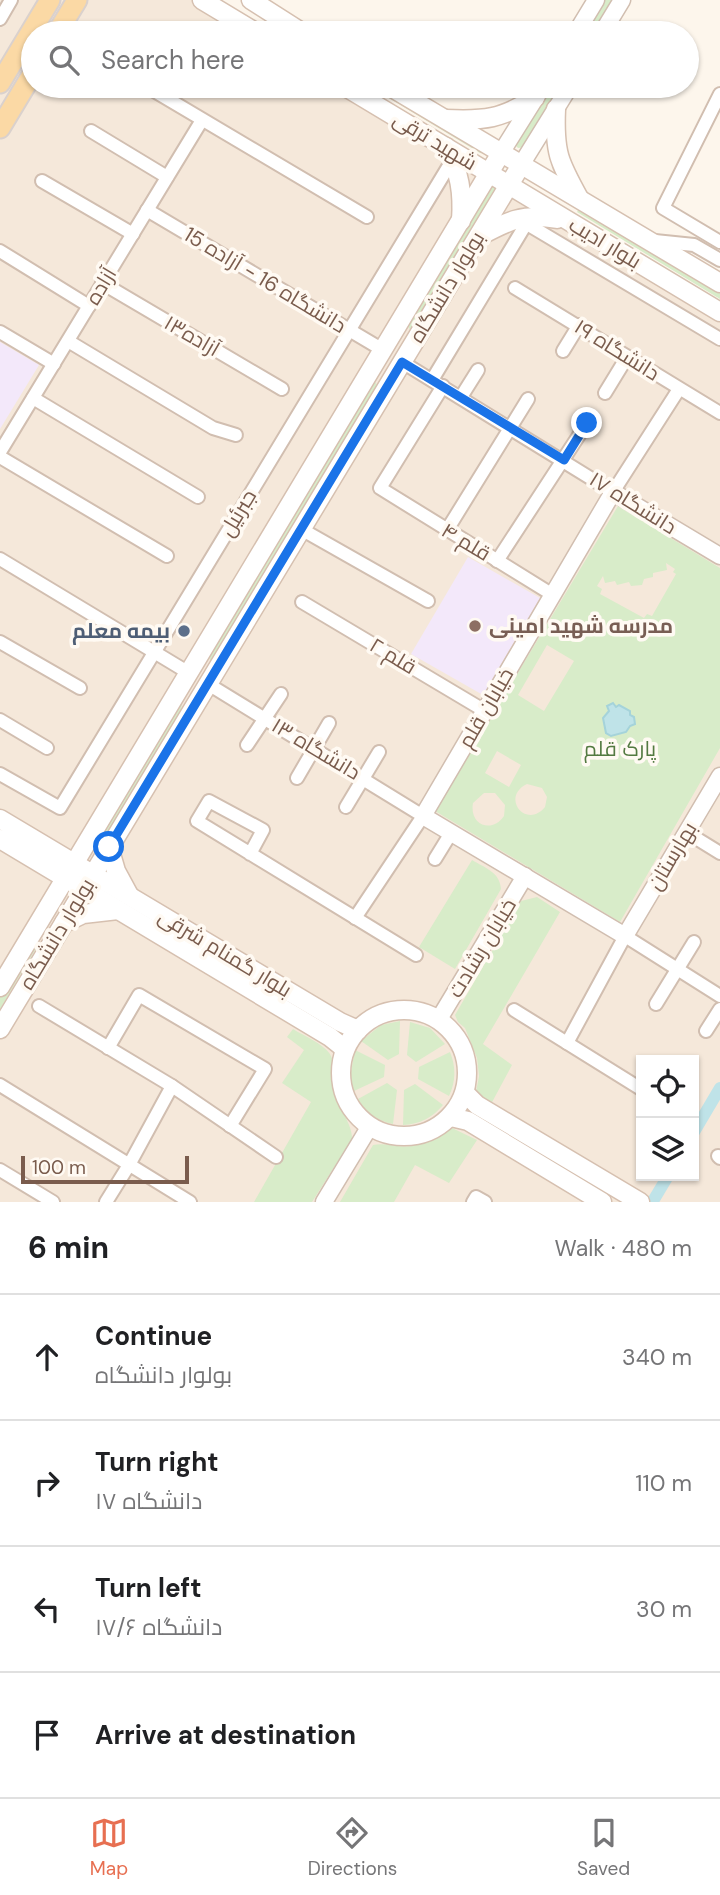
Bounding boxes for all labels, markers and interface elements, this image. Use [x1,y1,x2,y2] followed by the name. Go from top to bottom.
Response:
[21,21,699,98] search box
[45,41,83,79] icon: search
[101,43,244,77] text: Search here
[388,105,482,177] street label: شهید ترقی
[564,211,646,275] street label: بلوار ادیب
[179,220,351,340] street label: دانشگاه 16 - آزاده 15
[403,226,491,348] street label: بولوار دانشگاه
[79,262,123,310] street label: آزاده
[159,309,225,363] street label: آزاده۱۳
[569,313,665,387] street label: دانشگاه ۱۹
[571,407,602,438] route end
[584,465,682,541] street label: دانشگاه ۱۷
[213,484,263,542] street label: جبرئیل
[436,516,496,568] street label: قلم ۴
[489,612,673,640] place label: مدرسه شهید امینی
[72,617,170,645] place label: بیمه معلم
[467,618,483,634] marker: مدرسه شهید امینی
[176,623,192,639] marker: بیمه معلم
[364,631,422,681] street label: قلم ۲
[452,663,520,753] street label: خیابان قلم
[266,711,366,787] street label: دانشگاه ۱۳
[584,735,657,763] park label: پارک قلم
[641,817,703,895] street label: بهارستان
[93,831,124,862] route start
[13,873,101,995] street label: بولوار دانشگاه
[441,893,523,1003] street label: خیابان رشادت
[153,902,297,1004] street label: بلوار گمنام شرقی
[636,1055,699,1181] map controls
[636,1055,699,1118] button: locate
[636,1118,699,1181] button: layers
[21,1153,189,1185] scale bar
[32,1155,86,1180] text: 100 m
[28,1228,109,1267] text: 6 min
[555,1233,692,1263] text: Walk · 480 m
[95,1319,212,1353] text: Continue
[28,1338,66,1376] icon: ahead
[622,1342,692,1372] text: 340 m
[95,1360,232,1390] text: بولوار دانشگاه
[95,1445,219,1479] text: Turn right
[28,1464,66,1502] icon: right
[635,1468,692,1498] text: 110 m
[95,1486,202,1516] text: دانشگاه ۱۷
[95,1571,202,1605] text: Turn left
[28,1590,66,1628] icon: left
[636,1594,692,1624] text: 30 m
[95,1612,222,1642] text: دانشگاه ۱۷/۶
[28,1716,66,1754] icon: arrive
[95,1718,356,1752] text: Arrive at destination
[90,1814,128,1881] tab: Map
[308,1814,397,1881] tab: Directions
[577,1814,630,1881] tab: Saved

